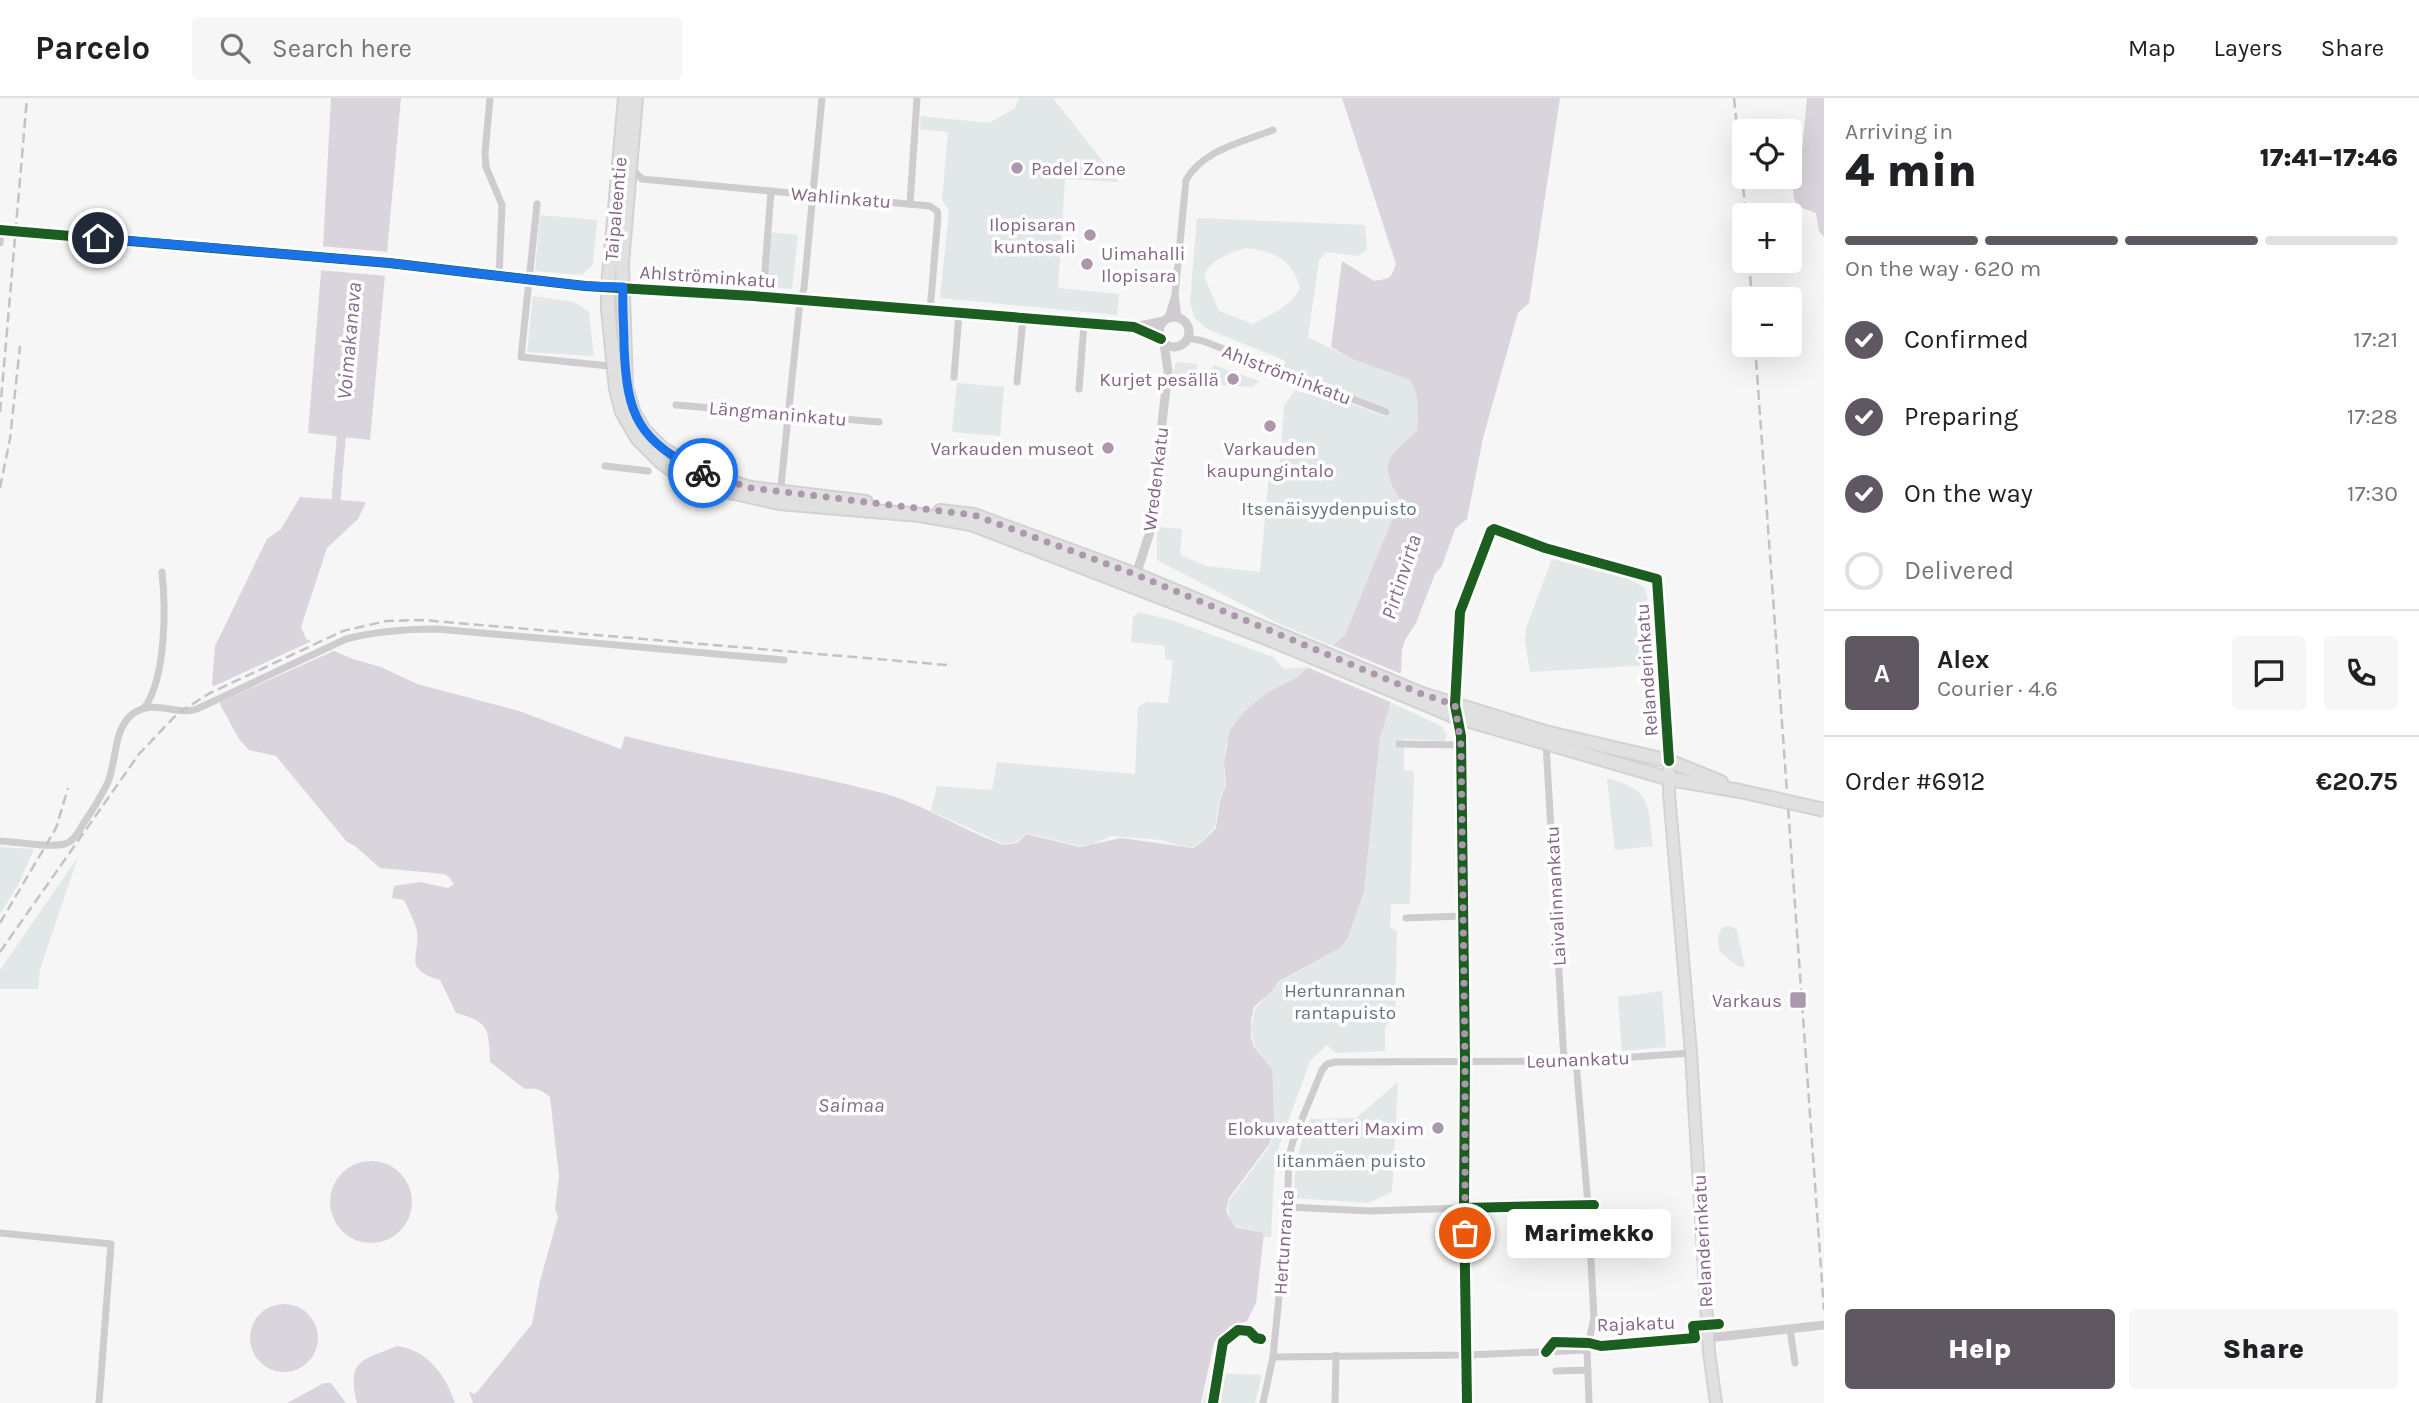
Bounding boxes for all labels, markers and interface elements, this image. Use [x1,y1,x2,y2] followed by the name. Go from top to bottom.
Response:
[192,17,682,80] search box
[35,29,150,67] text: Parcelo
[216,29,254,67] icon: search
[272,33,412,64] text: Search here
[2128,34,2176,62] text: Map
[2214,34,2283,62] text: Layers
[2321,34,2384,62] text: Share
[1845,118,1953,145] text: Arriving in
[1732,119,1802,357] map controls
[1732,119,1802,189] button: locate
[2260,142,2398,173] text: 17:41–17:46
[1845,144,1977,198] text: 4 min
[600,156,632,262] street label: Taipaleentie
[1031,158,1126,180] place label: Padel Zone
[1009,160,1025,176] marker: Padel Zone
[790,183,892,213] street label: Wahlinkatu
[1732,203,1802,273] button: +
[68,208,128,268] pin
[989,214,1076,258] place label: Ilopisaran kuntosali
[79,219,117,257] icon: home
[1082,227,1098,243] marker: Ilopisaran kuntosali
[1101,243,1186,287] place label: Uimahalli Ilopisara
[1845,255,2041,282] text: On the way · 620 m
[1079,256,1095,272] marker: Uimahalli Ilopisara
[639,261,777,293] street label: Ahlströminkatu
[332,281,366,401] water label: Voimakanava
[1732,287,1802,357] button: −
[1845,321,1883,359] icon: check
[1904,324,2029,355] text: Confirmed
[2353,326,2398,353] text: 17:21
[1219,340,1354,410] street label: Ahlströminkatu
[1099,369,1219,391] place label: Kurjet pesällä
[1225,371,1241,387] marker: Kurjet pesällä
[708,397,848,431] street label: Längmaninkatu
[1845,398,1883,436] icon: check
[1904,401,2018,432] text: Preparing
[2347,403,2398,430] text: 17:28
[1262,418,1278,434] marker: Varkauden kaupungintalo
[1139,426,1173,533] street label: Wredenkatu
[668,438,738,508] courier
[930,438,1094,460] place label: Varkauden museot
[1206,438,1334,482] place label: Varkauden kaupungintalo
[1100,440,1116,456] marker: Varkauden museot
[684,454,722,492] icon: bike
[1845,475,1883,513] icon: check
[1904,478,2033,509] text: On the way
[2347,480,2398,507] text: 17:30
[1241,498,1417,520] park label: Itsenäisyydenpuisto
[1376,532,1426,622] water label: Pirtinvirta
[1904,555,2014,586] text: Delivered
[1631,603,1663,737] street label: Relanderinkatu
[2232,636,2306,710] button: chat
[2324,636,2398,710] button: phone
[1937,644,1989,675] text: Alex
[1874,658,1890,689] text: A
[1937,675,2058,702] text: Courier · 4.6
[1845,766,1985,797] text: Order #6912
[2316,766,2398,797] text: €20.75
[1541,825,1571,967] street label: Laivalinnankatu
[1284,980,1406,1024] park label: Hertunrannan rantapuisto
[1712,990,1782,1012] place label: Varkaus
[1788,990,1808,1010] marker: Varkaus
[1526,1047,1630,1073] street label: Leunankatu
[818,1093,884,1117] water label: Saimaa
[1227,1118,1424,1140] place label: Elokuvateatteri Maxim
[1430,1120,1446,1136] marker: Elokuvateatteri Maxim
[1276,1150,1426,1172] park label: Iitanmäen puisto
[1689,1174,1717,1308] street label: Relanderinkatu
[1269,1189,1299,1296] street label: Hertunranta
[1435,1203,1495,1263] pin
[1507,1208,1672,1258] callout: Marimekko
[1446,1214,1484,1252] icon: bag
[1524,1220,1654,1247] text: Marimekko
[1845,1309,2115,1389] button: Help
[2129,1309,2398,1389] button: Share
[1597,1312,1676,1336] street label: Rajakatu

